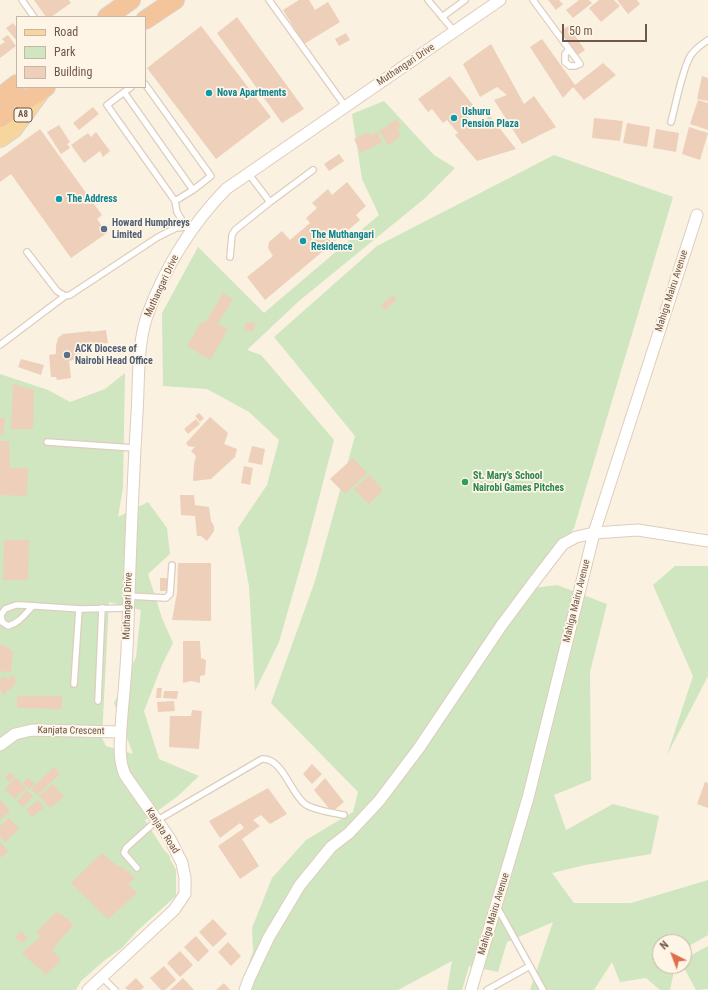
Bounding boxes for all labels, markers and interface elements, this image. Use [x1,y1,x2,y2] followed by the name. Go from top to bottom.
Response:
[16,16,146,88] legend
[564,16,649,42] scale bar
[569,24,593,38] text: 50 m
[54,25,78,39] text: Road
[375,41,437,89] street label: Muthangari Drive
[54,45,75,59] text: Park
[54,65,92,79] text: Building
[217,87,286,99] place label: Nova Apartments
[204,88,214,98] marker: Nova Apartments
[462,106,519,130] place label: Ushuru Pension Plaza
[14,108,32,122] road number: A8
[449,113,459,123] marker: Ushuru Pension Plaza
[67,193,117,205] place label: The Address
[54,194,64,204] marker: The Address
[112,217,190,240] place label: Howard Humphreys Limited
[99,224,109,234] marker: Howard Humphreys Limited
[311,229,374,252] place label: The Muthangari Residence
[298,236,308,246] marker: The Muthangari Residence
[653,249,691,333] street label: Mahiga Mairu Avenue
[142,253,182,319] street label: Muthangari Drive
[75,343,153,366] place label: ACK Diocese of Nairobi Head Office
[62,350,72,360] marker: ACK Diocese of Nairobi Head Office
[473,470,564,494] place label: St. Mary's School Nairobi Games Pitches
[460,477,470,487] marker: St. Mary's School Nairobi Games Pitches
[561,558,593,644] street label: Mahiga Mairu Avenue
[121,572,135,640] street label: Muthangari Drive
[37,724,105,738] street label: Kanjata Crescent
[143,806,181,856] street label: Kanjata Road
[476,872,512,956] street label: Mahiga Mairu Avenue
[652,934,692,974] north arrow
[657,938,671,953] text: N

